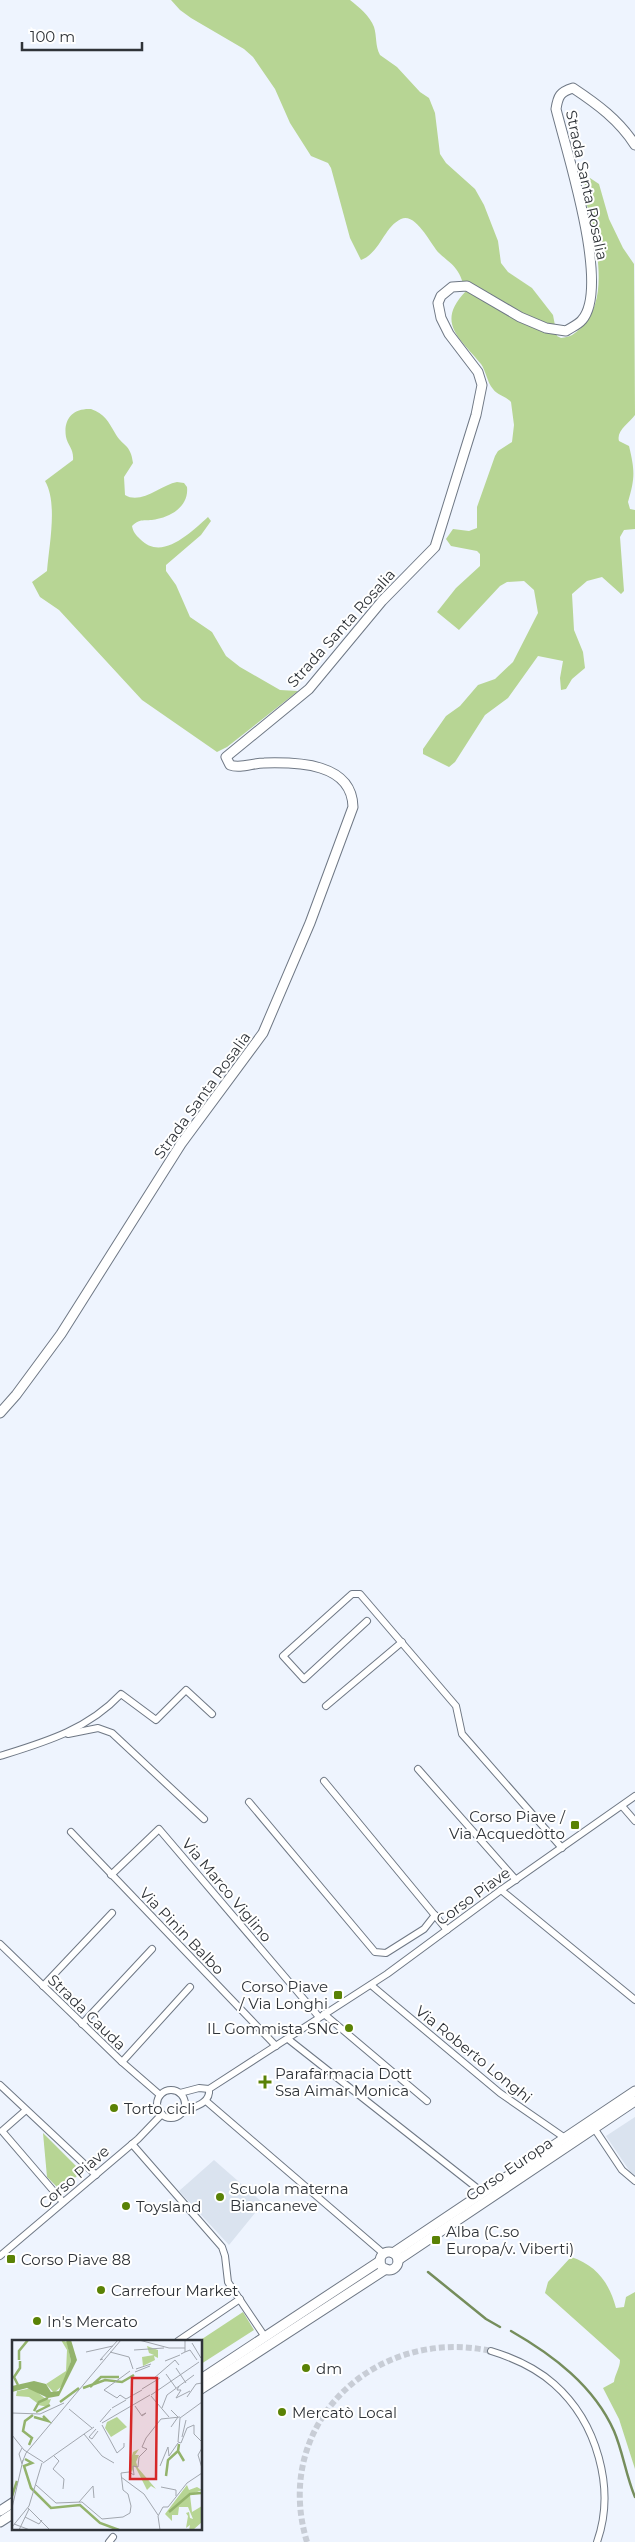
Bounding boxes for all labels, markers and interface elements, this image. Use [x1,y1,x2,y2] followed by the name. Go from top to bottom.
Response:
[22,20,142,52] scale bar
[30,27,75,46] text: 100 m
[562,108,612,262] street label: Strada Santa Rosalia
[283,565,399,691] street label: Strada Santa Rosalia
[149,1028,255,1162] street label: Strada Santa Rosalia
[449,1807,566,1843] place label: Corso Piave / Via Acquedotto
[569,1819,581,1831] marker: Corso Piave / Via Acquedotto
[178,1834,276,1946] street label: Via Marco Viglino
[432,1863,514,1929] street label: Corso Piave
[136,1883,228,1979] street label: Via Pinin Balbo
[44,1970,130,2054] street label: Strada Cauda
[238,1977,328,2013] place label: Corso Piave / Via Longhi
[332,1989,344,2001] marker: Corso Piave / Via Longhi
[412,2001,536,2107] street label: Via Roberto Longhi
[207,2019,339,2038] place label: IL Gommista SNC
[343,2022,355,2034] marker: IL Gommista SNC
[275,2064,412,2100] place label: Parafarmacia Dott Ssa Aimar Monica
[259,2076,271,2088] marker: Parafarmacia Dott Ssa Aimar Monica
[124,2099,195,2118] place label: Torto cicli
[108,2102,120,2114] marker: Torto cicli
[462,2133,556,2205] street label: Corso Europa
[35,2141,113,2213] street label: Corso Piave
[230,2179,349,2215] place label: Scuola materna Biancaneve
[214,2191,226,2203] marker: Scuola materna Biancaneve
[136,2197,202,2216] place label: Toysland
[120,2200,132,2212] marker: Toysland
[446,2222,574,2258] place label: Alba (C.so Europa/v. Viberti)
[430,2234,442,2246] marker: Alba (C.so Europa/v. Viberti)
[21,2250,131,2269] place label: Corso Piave 88
[5,2253,17,2265] marker: Corso Piave 88
[111,2281,238,2300] place label: Carrefour Market
[95,2284,107,2296] marker: Carrefour Market
[47,2312,138,2331] place label: In's Mercato
[31,2315,43,2327] marker: In's Mercato
[12,2340,202,2530] inset map
[316,2359,342,2378] place label: dm
[300,2362,312,2374] marker: dm
[292,2403,397,2422] place label: Mercatò Local
[276,2406,288,2418] marker: Mercatò Local

